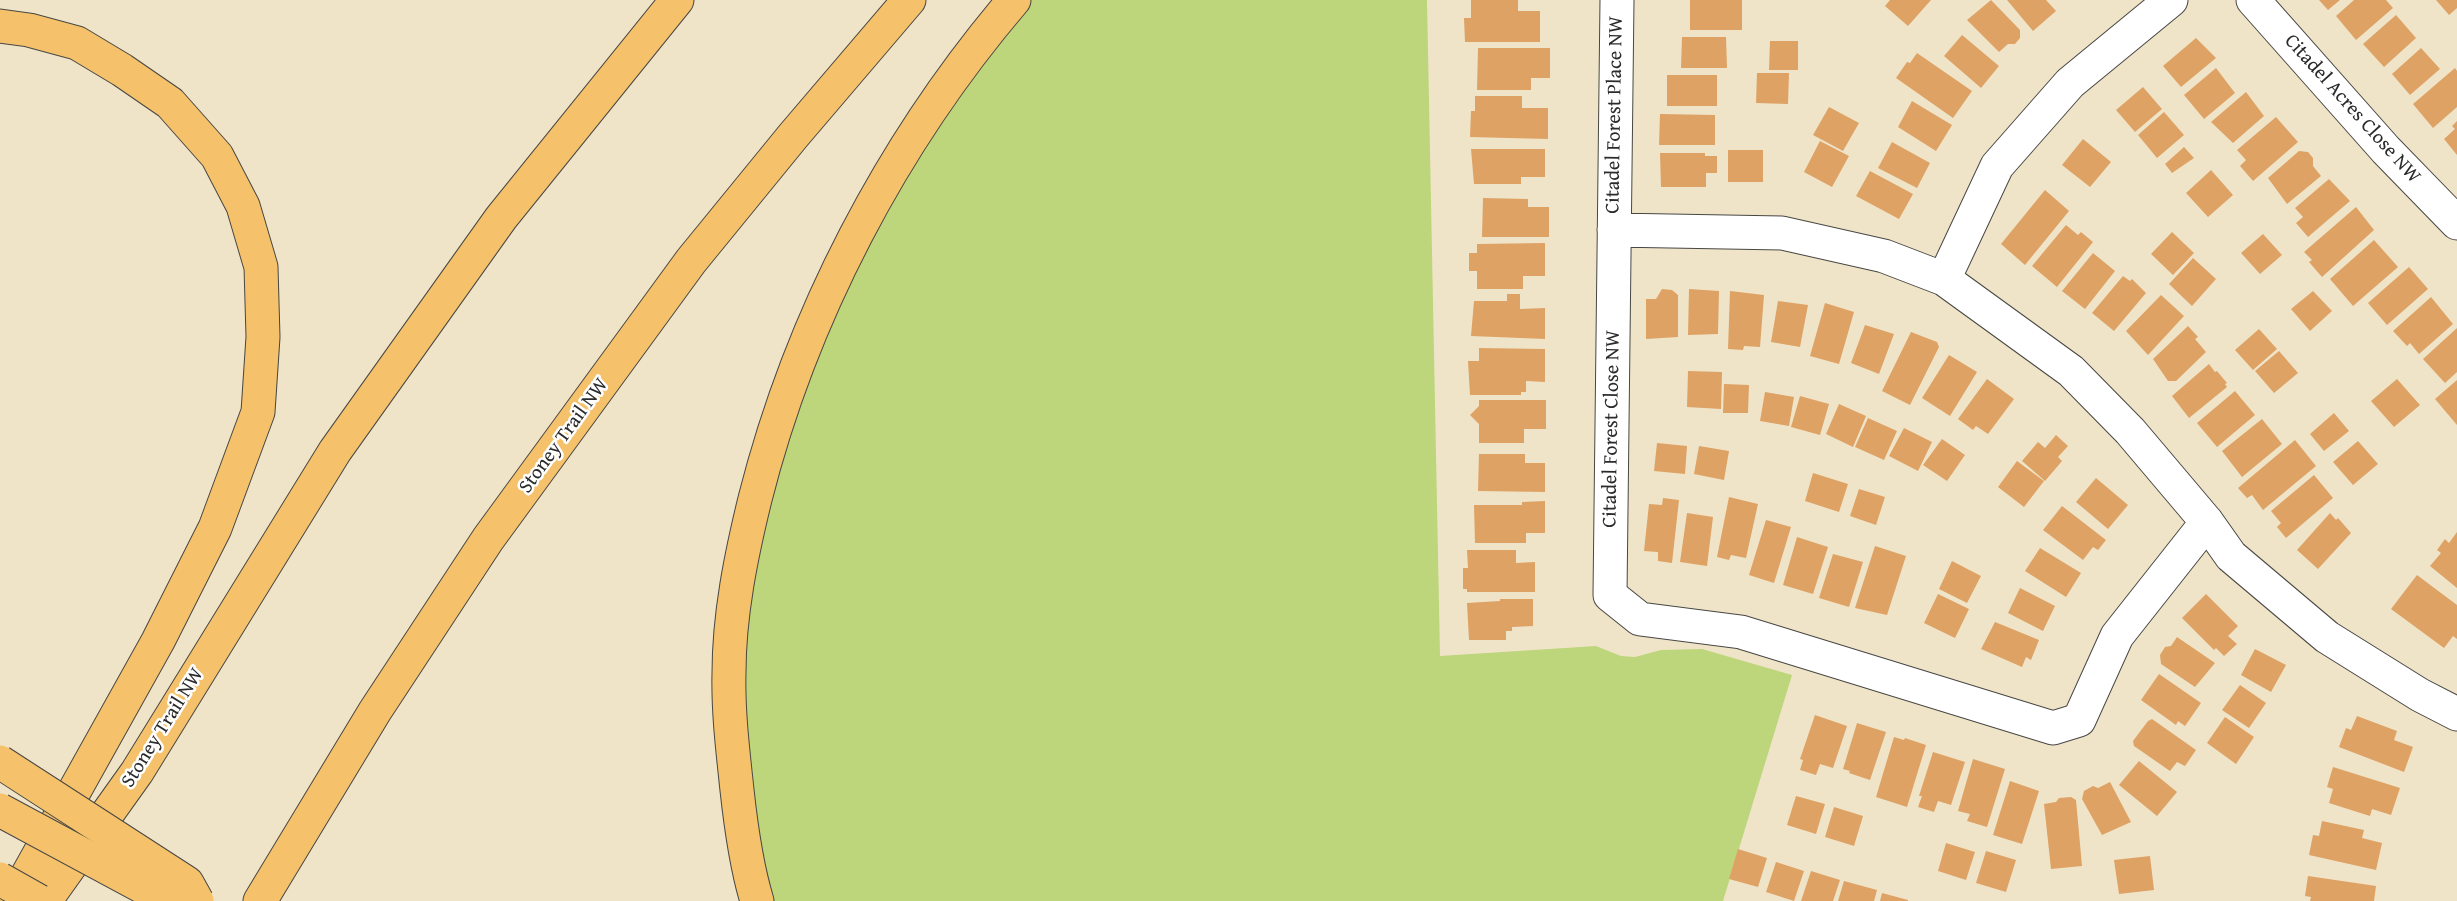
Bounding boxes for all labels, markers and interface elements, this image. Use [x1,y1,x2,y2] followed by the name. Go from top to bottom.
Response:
[1601,16,1629,214] street label: Citadel Forest Place NW
[2279,30,2425,188] street label: Citadel Acres Close NW
[1598,330,1626,528] street label: Citadel Forest Close NW
[514,374,614,498] street label: Stoney Trail NW
[117,664,209,792] street label: Stoney Trail NW

